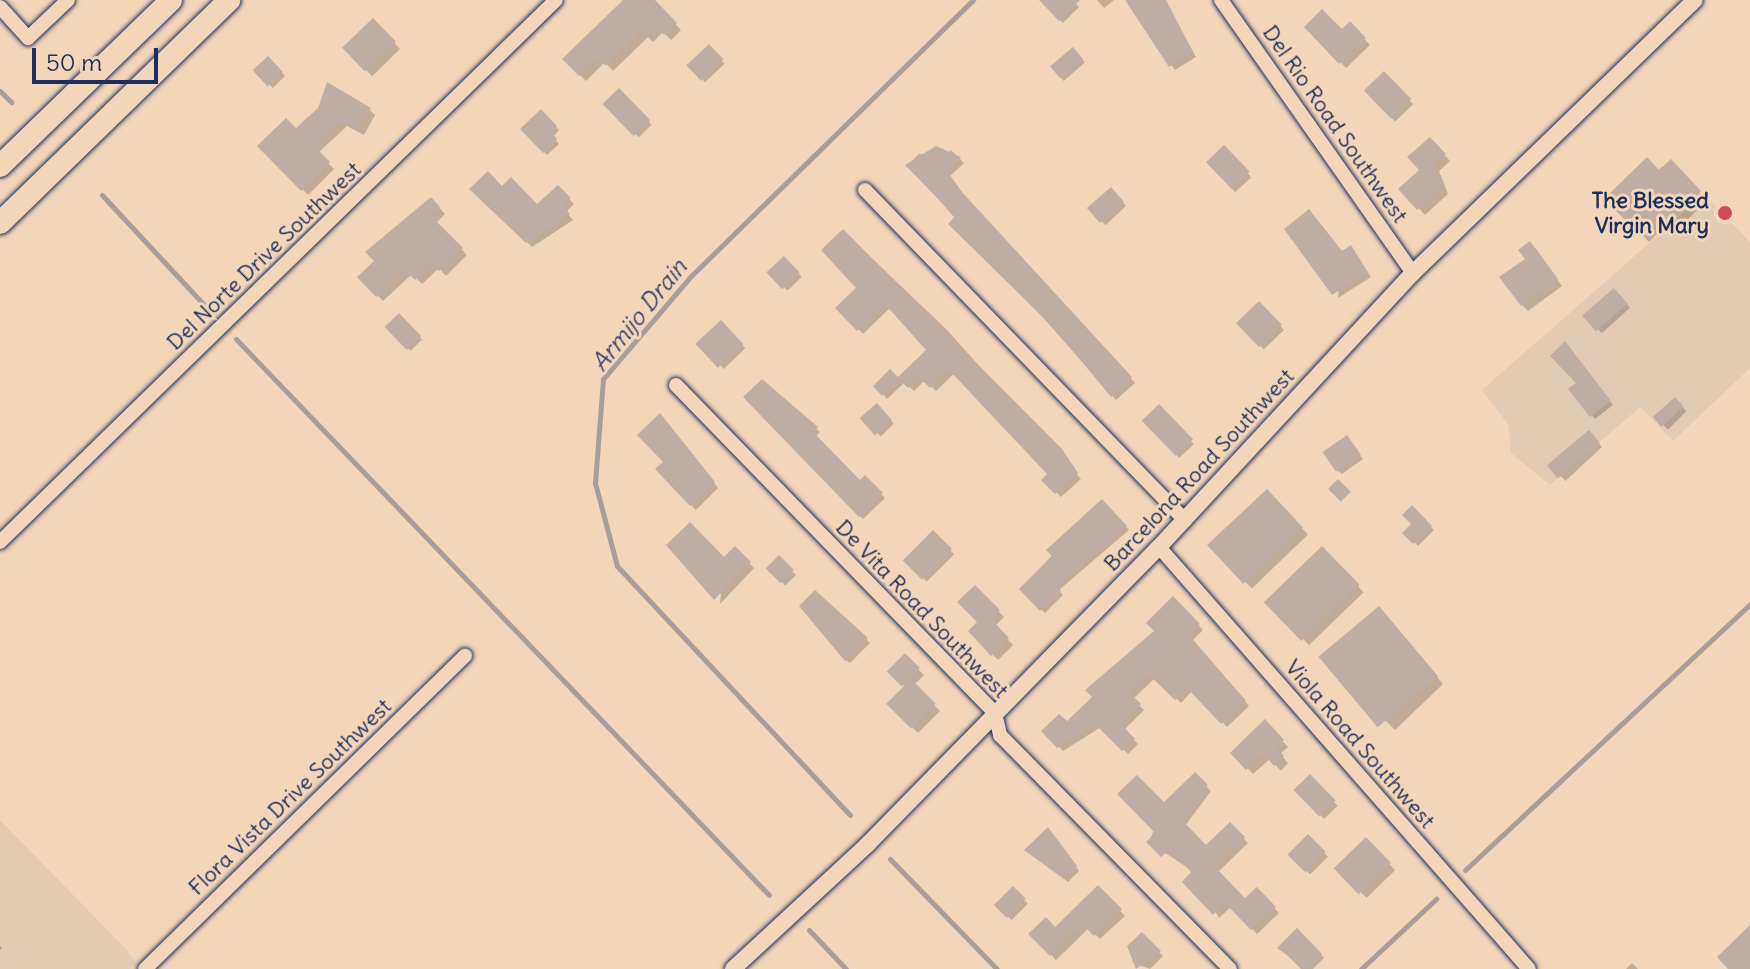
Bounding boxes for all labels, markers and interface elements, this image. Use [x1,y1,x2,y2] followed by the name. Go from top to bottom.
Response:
[1257,20,1413,228] street label: Del Rio Road Southwest
[36,32,162,82] scale bar
[46,47,102,77] text: 50 m
[162,156,366,356] street label: Del Norte Drive Southwest
[1592,187,1709,238] place label: The Blessed Virgin Mary
[1716,204,1734,222] marker: The Blessed Virgin Mary
[585,253,693,377] water label: Armijo Drain
[1098,363,1300,577] street label: Barcelona Road Southwest
[830,514,1014,704] street label: De Vita Road Southwest
[1280,654,1440,834] street label: Viola Road Southwest
[183,693,397,901] street label: Flora Vista Drive Southwest

